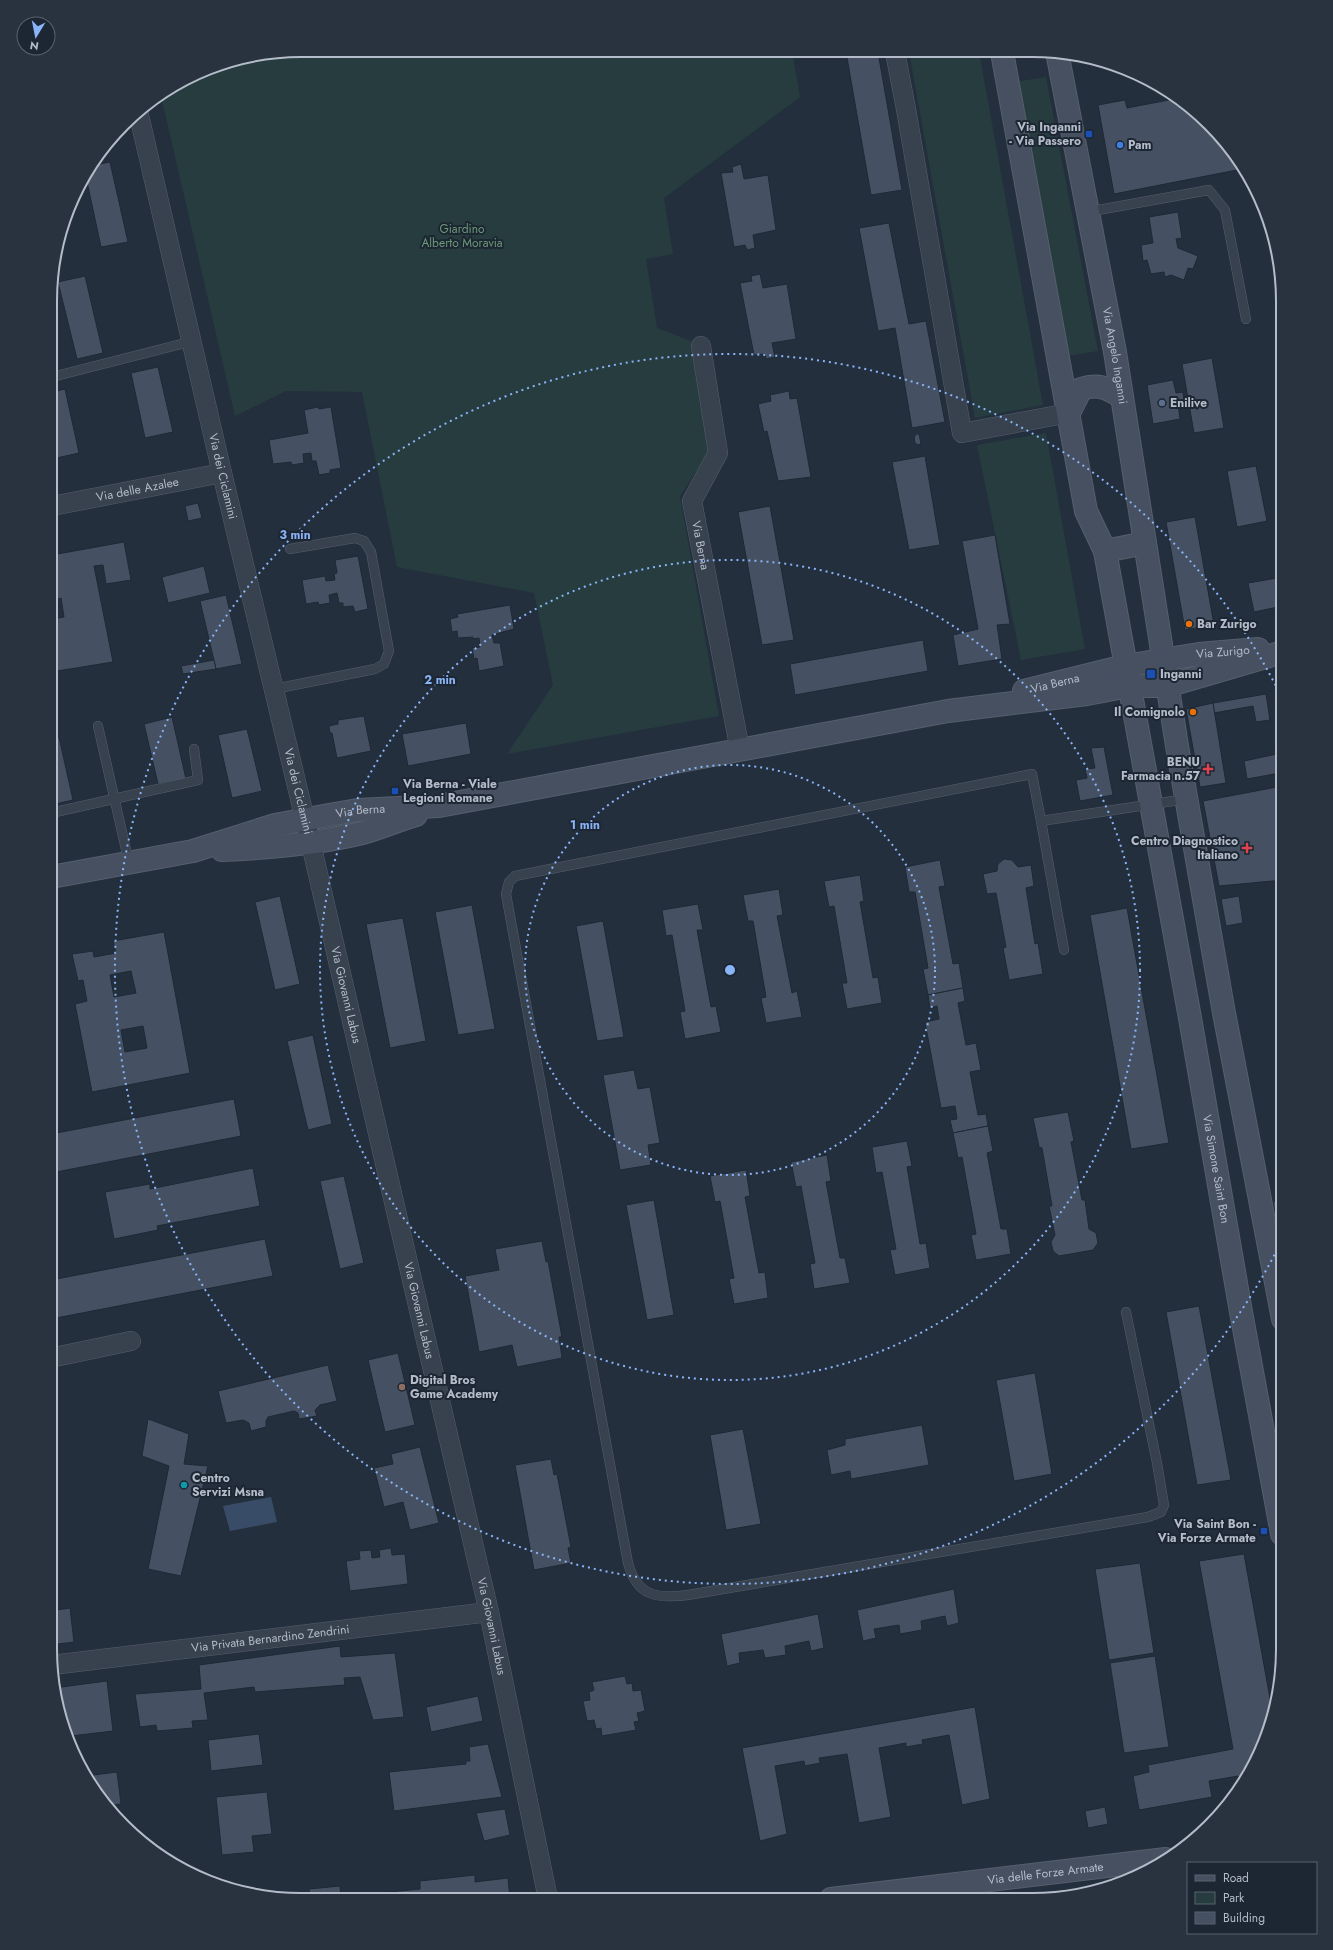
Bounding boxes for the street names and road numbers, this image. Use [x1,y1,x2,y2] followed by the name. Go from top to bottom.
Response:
[1097,305,1132,405] street label: Via Angelo Inganni
[204,431,242,521] street label: Via dei Ciclamini
[95,473,180,506] street label: Via delle Azalee
[687,519,714,571] street label: Via Berna
[1195,641,1251,663] street label: Via Zurigo
[1029,669,1081,698] street label: Via Berna
[279,747,317,836] street label: Via dei Ciclamini
[334,800,386,823] street label: Via Berna
[326,945,366,1045] street label: Via Giovanni Labus
[1198,1113,1234,1225] street label: Via Simone Saint Bon
[399,1260,439,1361] street label: Via Giovanni Labus
[472,1576,511,1677] street label: Via Giovanni Labus
[190,1620,351,1657] street label: Via Privata Bernardino Zendrini
[986,1858,1105,1889] street label: Via delle Forze Armate

